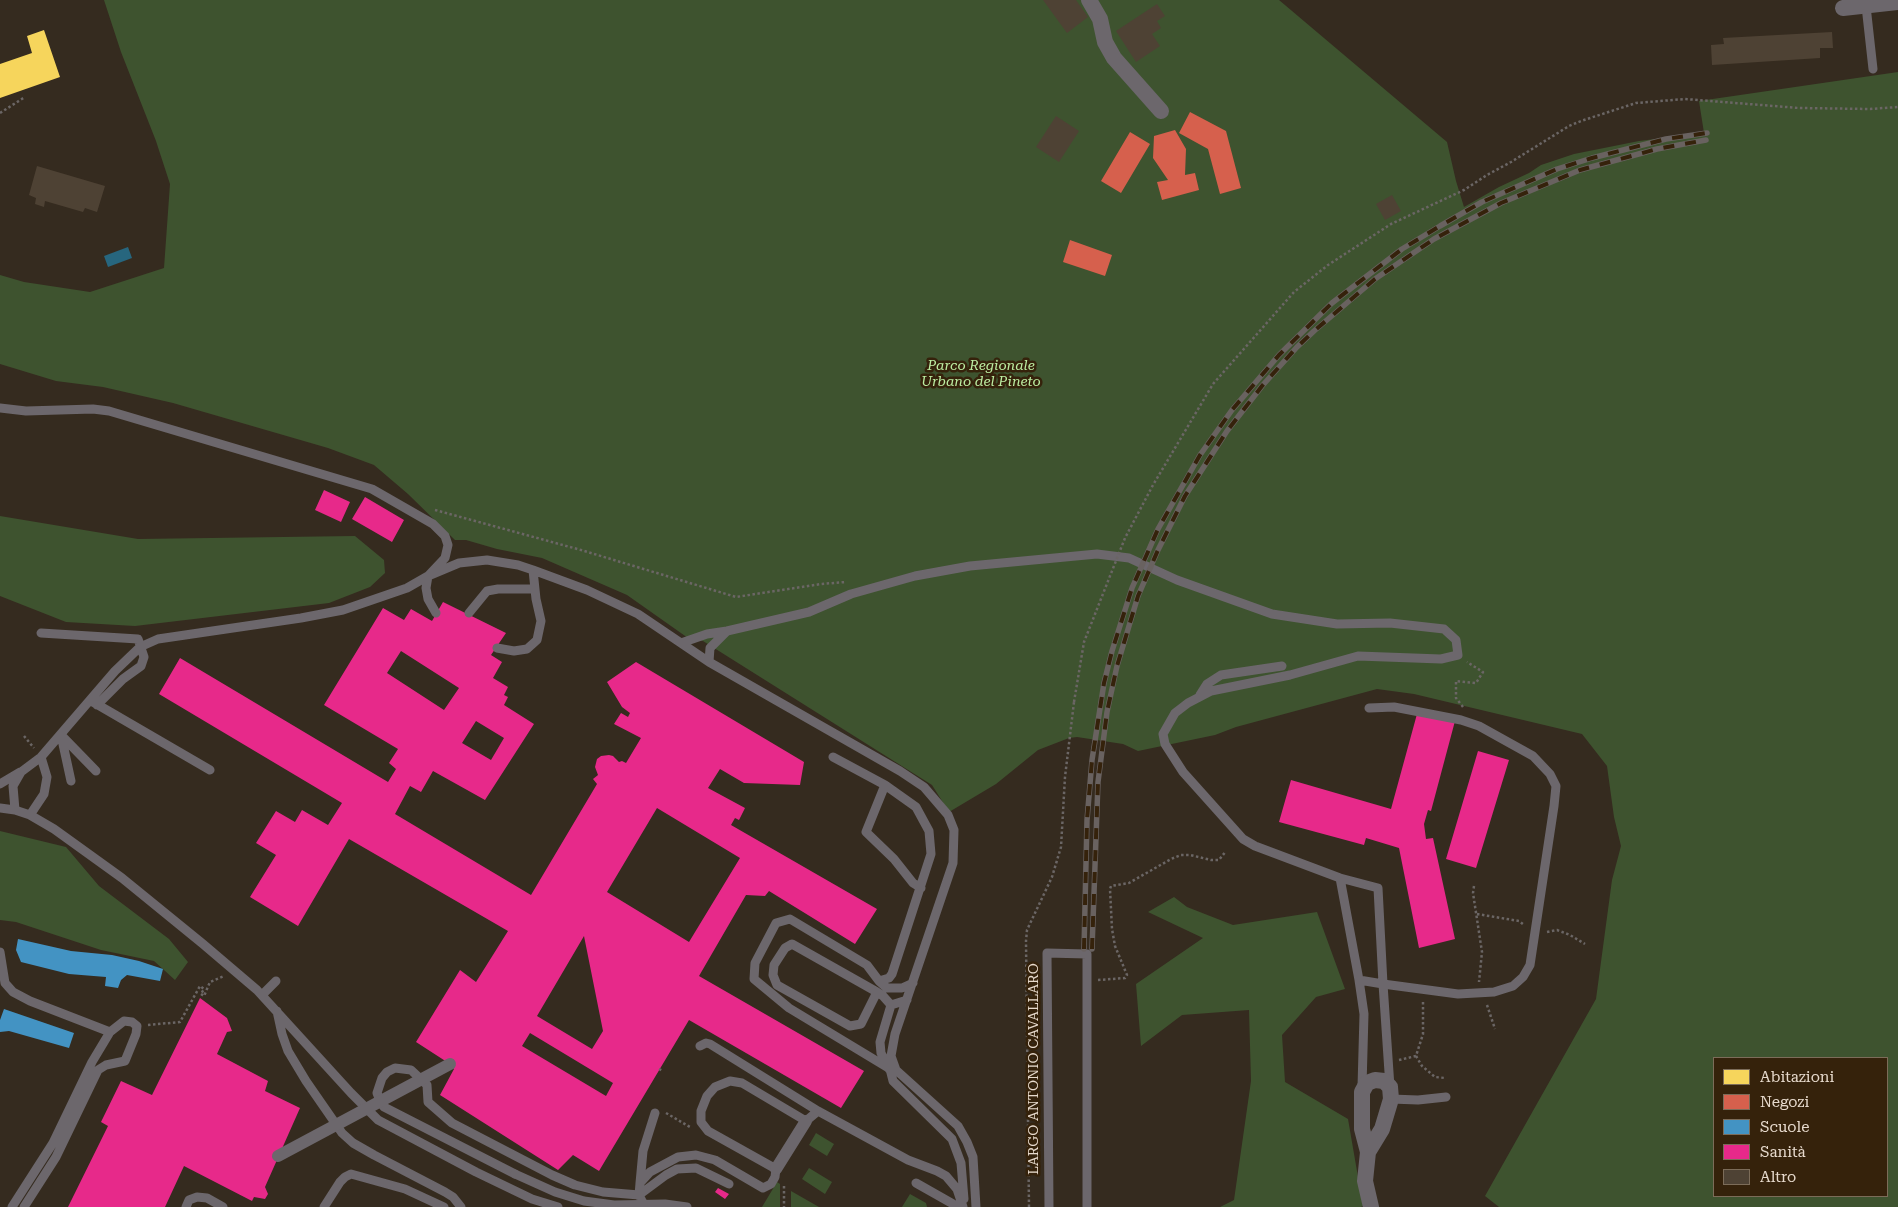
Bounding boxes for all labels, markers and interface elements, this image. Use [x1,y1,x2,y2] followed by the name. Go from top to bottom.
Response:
[921,358,1041,391] park label: Parco Regionale Urbano del Pineto
[1026,963,1042,1175] street label: LARGO ANTONIO CAVALLARO
[1713,1057,1888,1197] legend
[1760,1068,1834,1086] text: Abitazioni
[1760,1093,1809,1111] text: Negozi
[1760,1118,1809,1136] text: Scuole
[1760,1143,1806,1161] text: Sanità
[1760,1168,1796,1186] text: Altro

